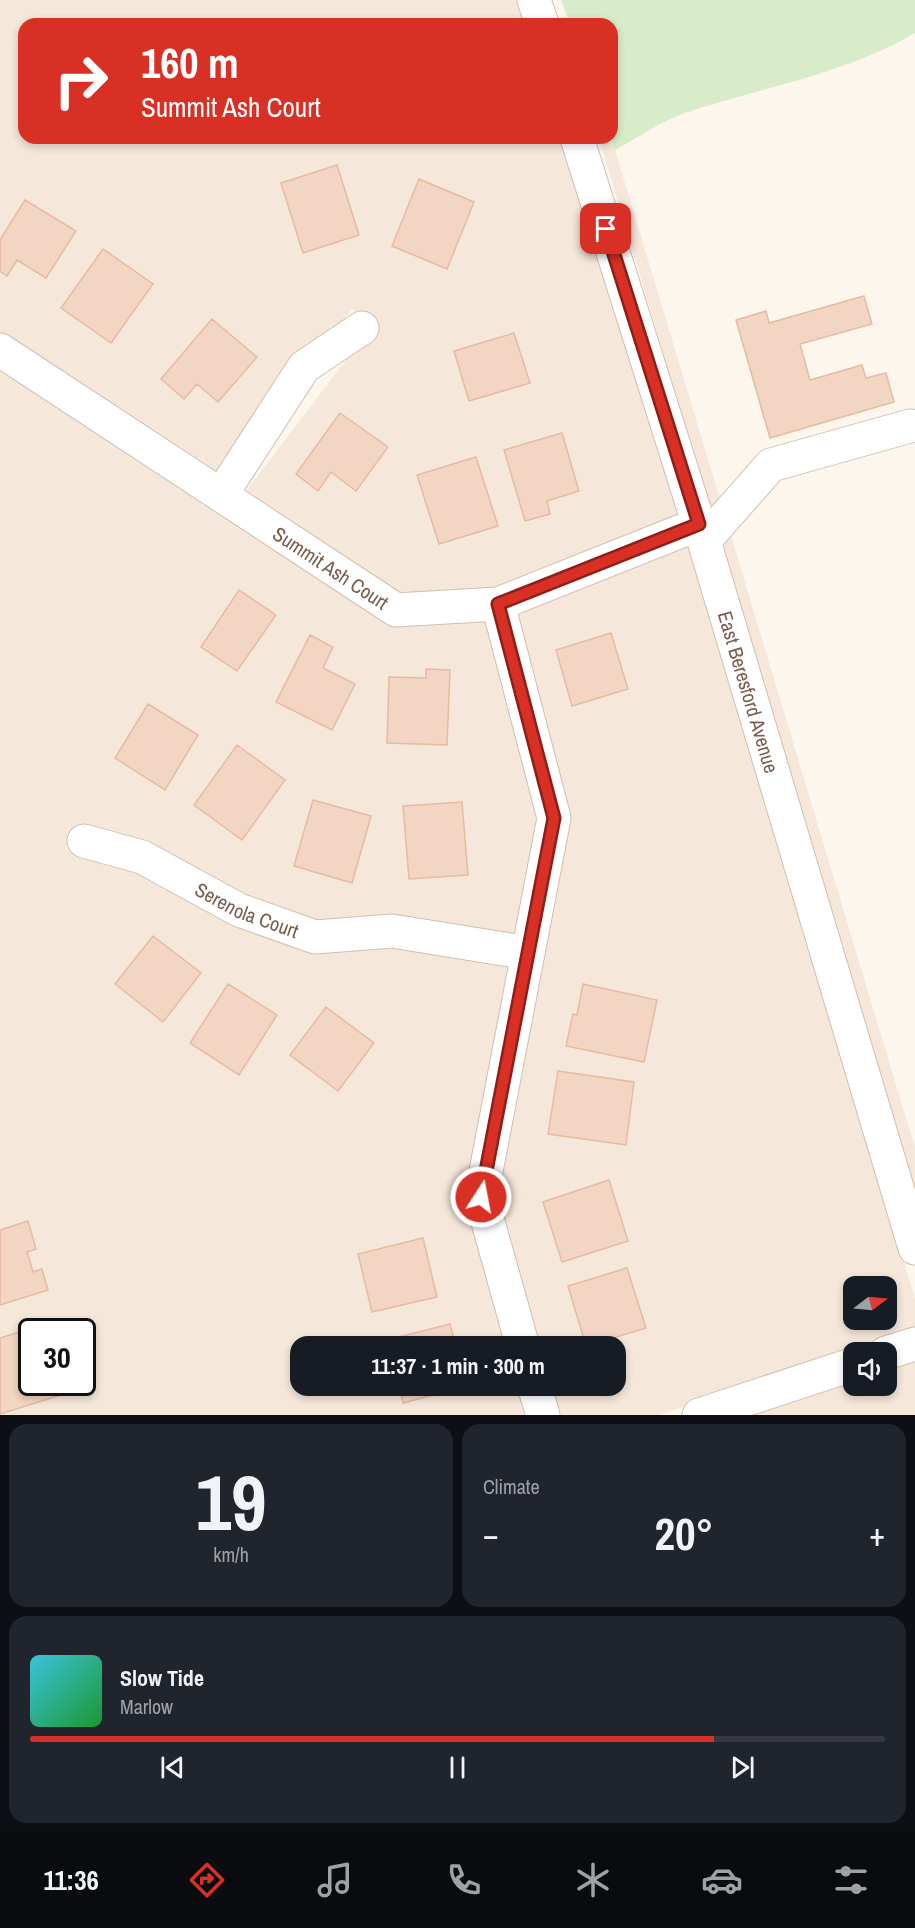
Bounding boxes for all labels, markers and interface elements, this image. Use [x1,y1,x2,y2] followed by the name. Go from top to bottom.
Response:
[141,35,239,91] text: 160 m
[42,42,120,120] icon: right
[141,89,321,125] text: Summit Ash Court
[580,203,631,254] pin
[589,212,622,245] icon: arrive
[268,520,394,615] street label: Summit Ash Court
[712,608,786,776] street label: East Beresford Avenue
[191,875,303,944] street label: Serenola Court
[449,1165,513,1229] position arrow
[843,1276,897,1330] north arrow
[843,1276,897,1396] map controls
[18,1318,96,1396] speed limit sign: 30
[843,1342,897,1396] button: sound
[371,1351,545,1381] text: 11:37 · 1 min · 300 m
[195,1449,267,1554] text: 19
[483,1473,540,1500] text: Climate
[654,1503,714,1564] text: 20°
[483,1512,499,1556] text: −
[869,1512,885,1556] text: +
[213,1541,249,1568] text: km/h
[120,1663,204,1693] text: Slow Tide
[120,1693,173,1720] text: Marlow
[156,1751,189,1784] icon: previous
[441,1751,474,1784] icon: pause
[726,1751,759,1784] icon: next
[186,1859,228,1901] icon: directions
[314,1859,356,1901] icon: music
[443,1859,485,1901] icon: phone
[572,1859,614,1901] icon: climate
[701,1859,743,1901] icon: car
[830,1859,872,1901] icon: filters
[43,1862,99,1898] text: 11:36

